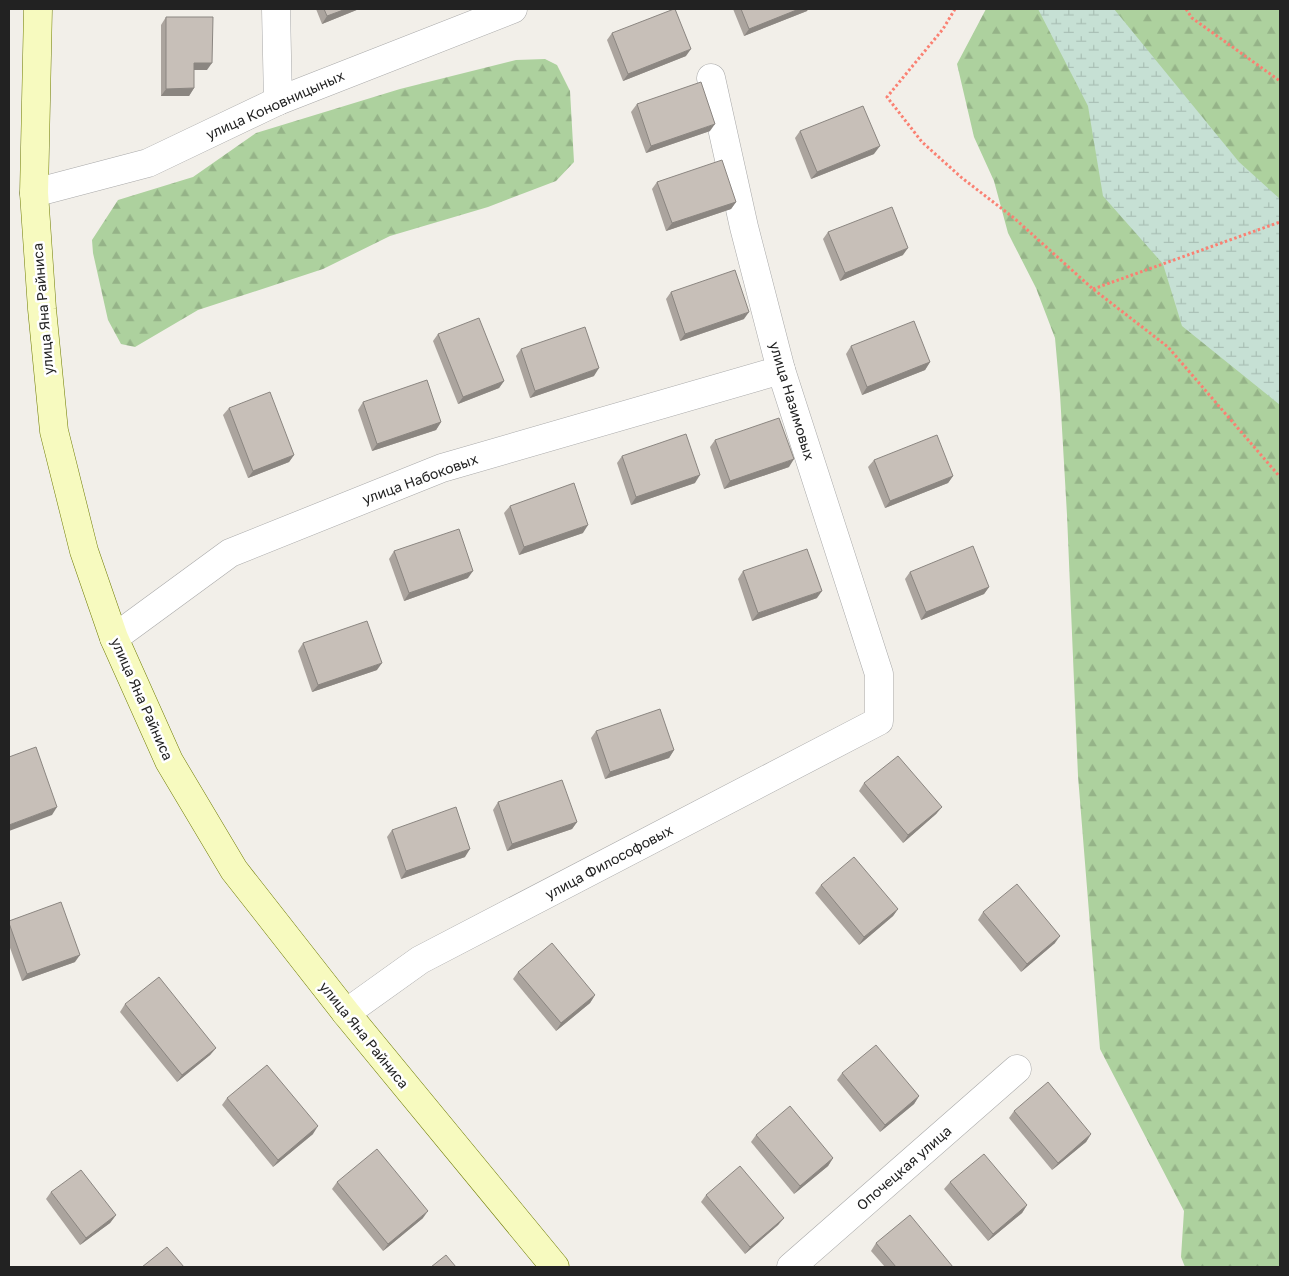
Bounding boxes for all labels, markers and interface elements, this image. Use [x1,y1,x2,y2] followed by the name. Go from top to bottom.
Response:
[203,66,347,143] street label: улица Коновницыных
[28,242,57,376] street label: улица Яна Райниса
[766,339,819,463] street label: улица Назимовых
[360,450,480,507] street label: улица Набоковых
[108,635,177,763] street label: улица Яна Райниса
[542,821,676,902] street label: улица Философовых
[316,978,413,1091] street label: улица Яна Райниса
[853,1122,955,1213] street label: Опочецкая улица

